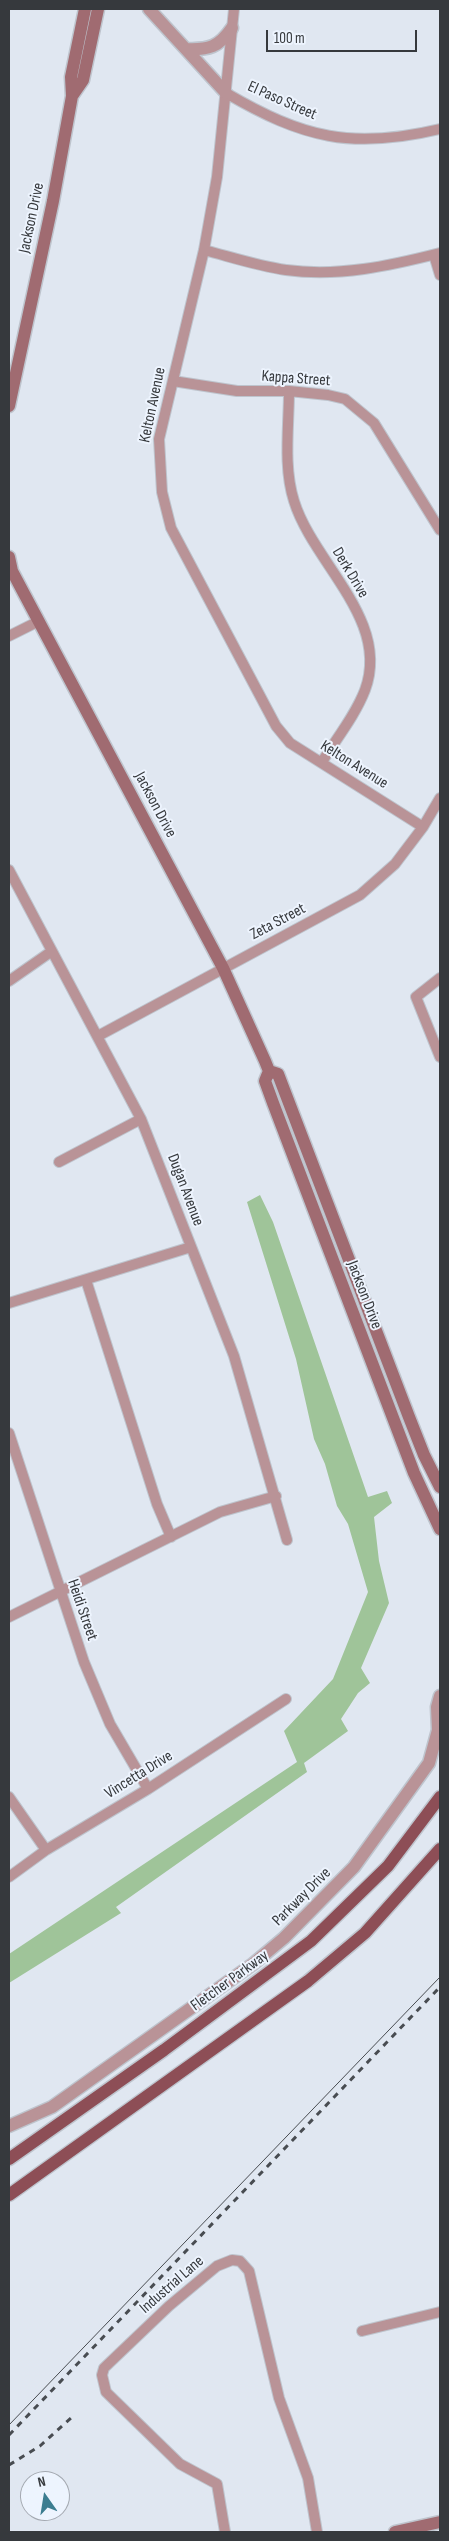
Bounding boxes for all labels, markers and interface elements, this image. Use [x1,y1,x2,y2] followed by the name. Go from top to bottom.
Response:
[269,20,420,52] scale bar
[274,29,305,48] text: 100 m
[245,77,319,125] street label: El Paso Street
[15,181,49,255] street label: Jackson Drive
[136,366,170,444] street label: Kelton Avenue
[261,367,331,391] street label: Kappa Street
[327,544,373,602] street label: Derk Drive
[317,737,391,793] street label: Kelton Avenue
[130,769,180,841] street label: Jackson Drive
[247,899,309,945] street label: Zeta Street
[163,1151,207,1229] street label: Dugan Avenue
[342,1258,386,1332] street label: Jackson Drive
[63,1577,101,1643] street label: Heidi Street
[102,1747,176,1803] street label: Vincetta Drive
[269,1864,335,1930] street label: Parkway Drive
[187,1946,273,2016] street label: Fletcher Parkway
[136,2252,208,2318] street label: Industrial Lane
[20,2471,70,2521] north arrow
[36,2473,47,2491] text: N

